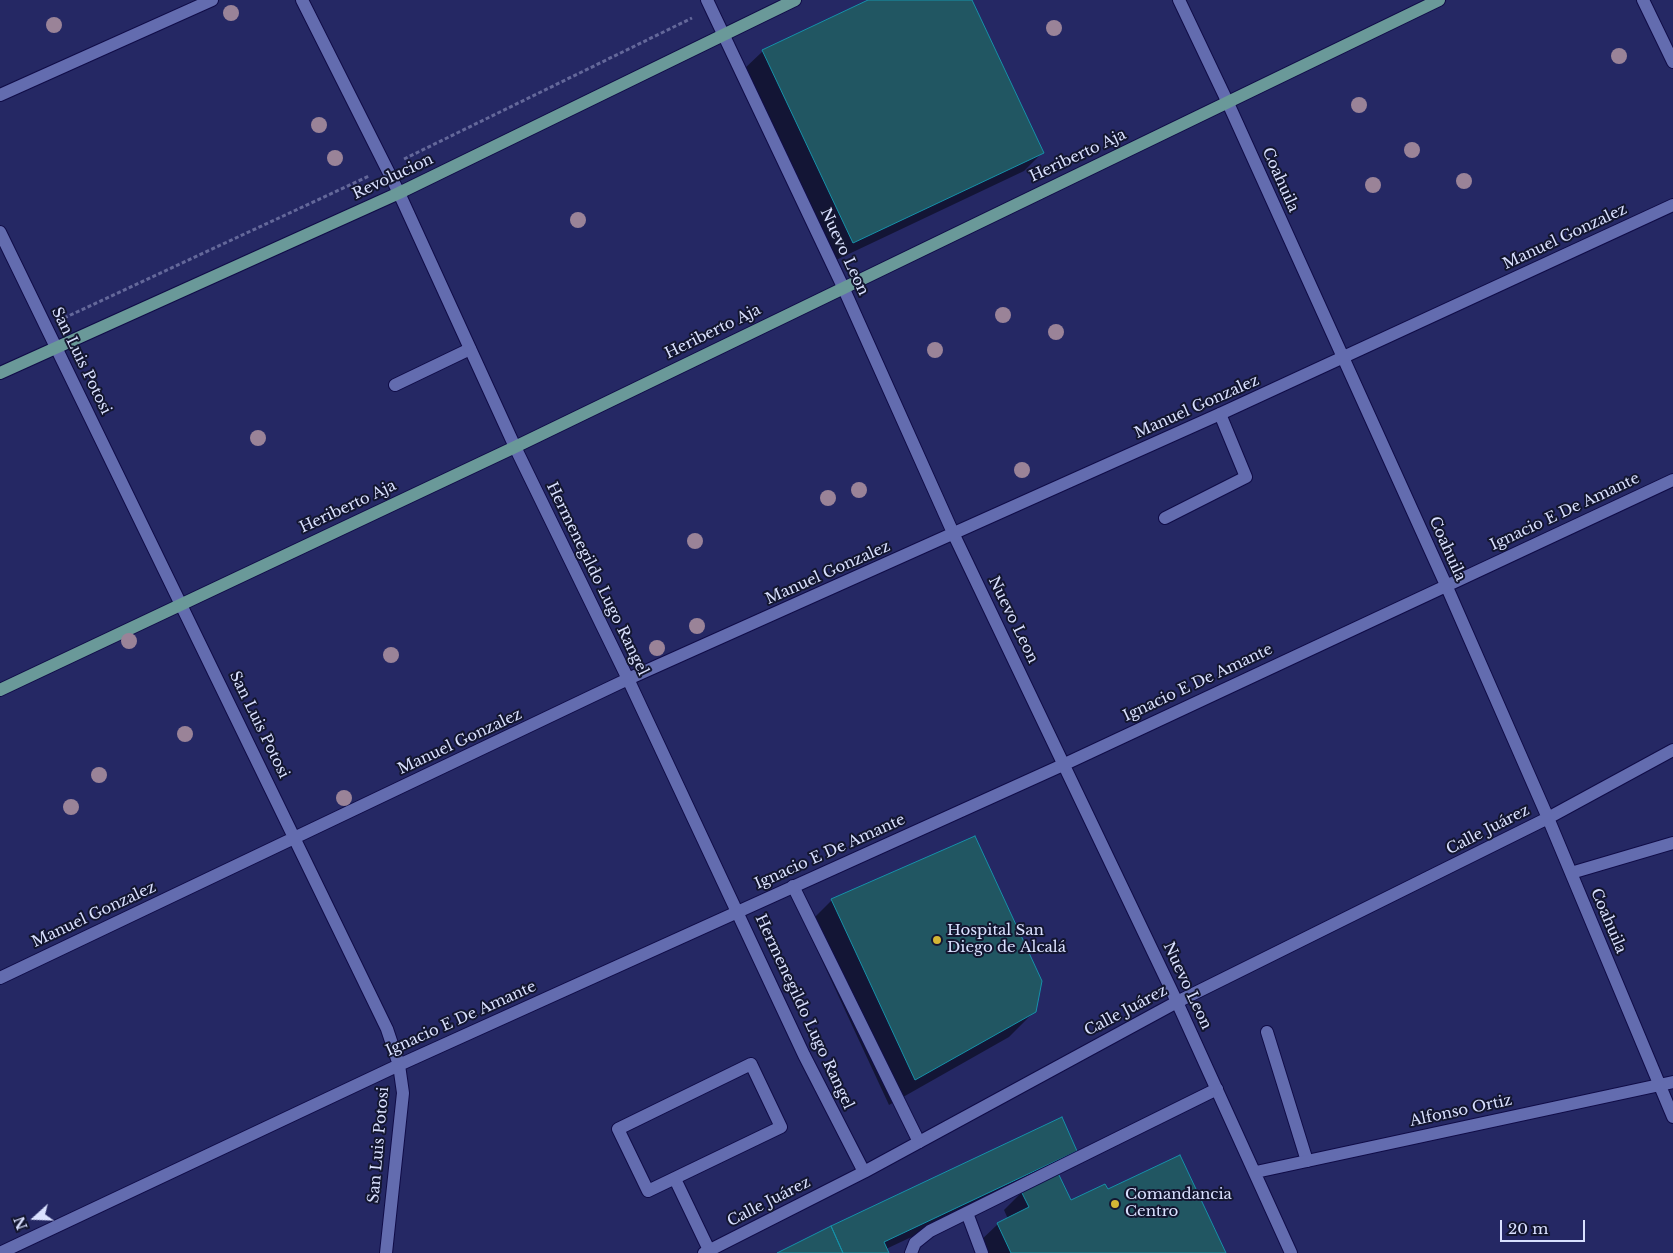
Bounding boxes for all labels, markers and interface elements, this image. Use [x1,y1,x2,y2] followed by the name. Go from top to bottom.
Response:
[1027,126,1129,186] street label: Heriberto Aja
[1258,145,1302,215] street label: Coahuila
[350,150,436,204] street label: Revolucion
[1500,200,1630,274] street label: Manuel Gonzalez
[816,206,872,298] street label: Nuevo Leon
[662,301,764,363] street label: Heriberto Aja
[47,305,115,417] street label: San Luis Potosi
[1132,371,1262,443] street label: Manuel Gonzalez
[1487,469,1643,555] street label: Ignacio E De Amante
[297,477,399,537] street label: Heriberto Aja
[542,479,652,679] street label: Hermenegildo Lugo Rangel
[1425,514,1469,584] street label: Coahuila
[763,537,893,609] street label: Manuel Gonzalez
[984,574,1042,666] street label: Nuevo Leon
[1120,640,1276,726] street label: Ignacio E De Amante
[225,669,293,781] street label: San Luis Potosi
[395,705,525,779] street label: Manuel Gonzalez
[1443,801,1533,859] street label: Calle Juárez
[752,811,908,893] street label: Ignacio E De Amante
[29,878,159,952] street label: Manuel Gonzalez
[1586,886,1630,956] street label: Coahuila
[751,912,857,1112] street label: Hermenegildo Lugo Rangel
[947,922,1066,957] place label: Hospital San Diego de Alcalá
[931,934,943,946] marker: Hospital San Diego de Alcalá
[1159,940,1215,1032] street label: Nuevo Leon
[383,978,539,1060] street label: Ignacio E De Amante
[1082,982,1170,1040] street label: Calle Juárez
[365,1086,393,1204] street label: San Luis Potosi
[1408,1091,1514,1131] street label: Alfonso Ortiz
[724,1173,814,1231] street label: Calle Juárez
[1125,1186,1232,1221] place label: Comandancia Centro
[10,1193,60,1243] north arrow
[1109,1198,1121,1210] marker: Comandancia Centro
[1503,1210,1588,1242] scale bar
[10,1214,32,1232] text: N
[1508,1219,1548,1238] text: 20 m

